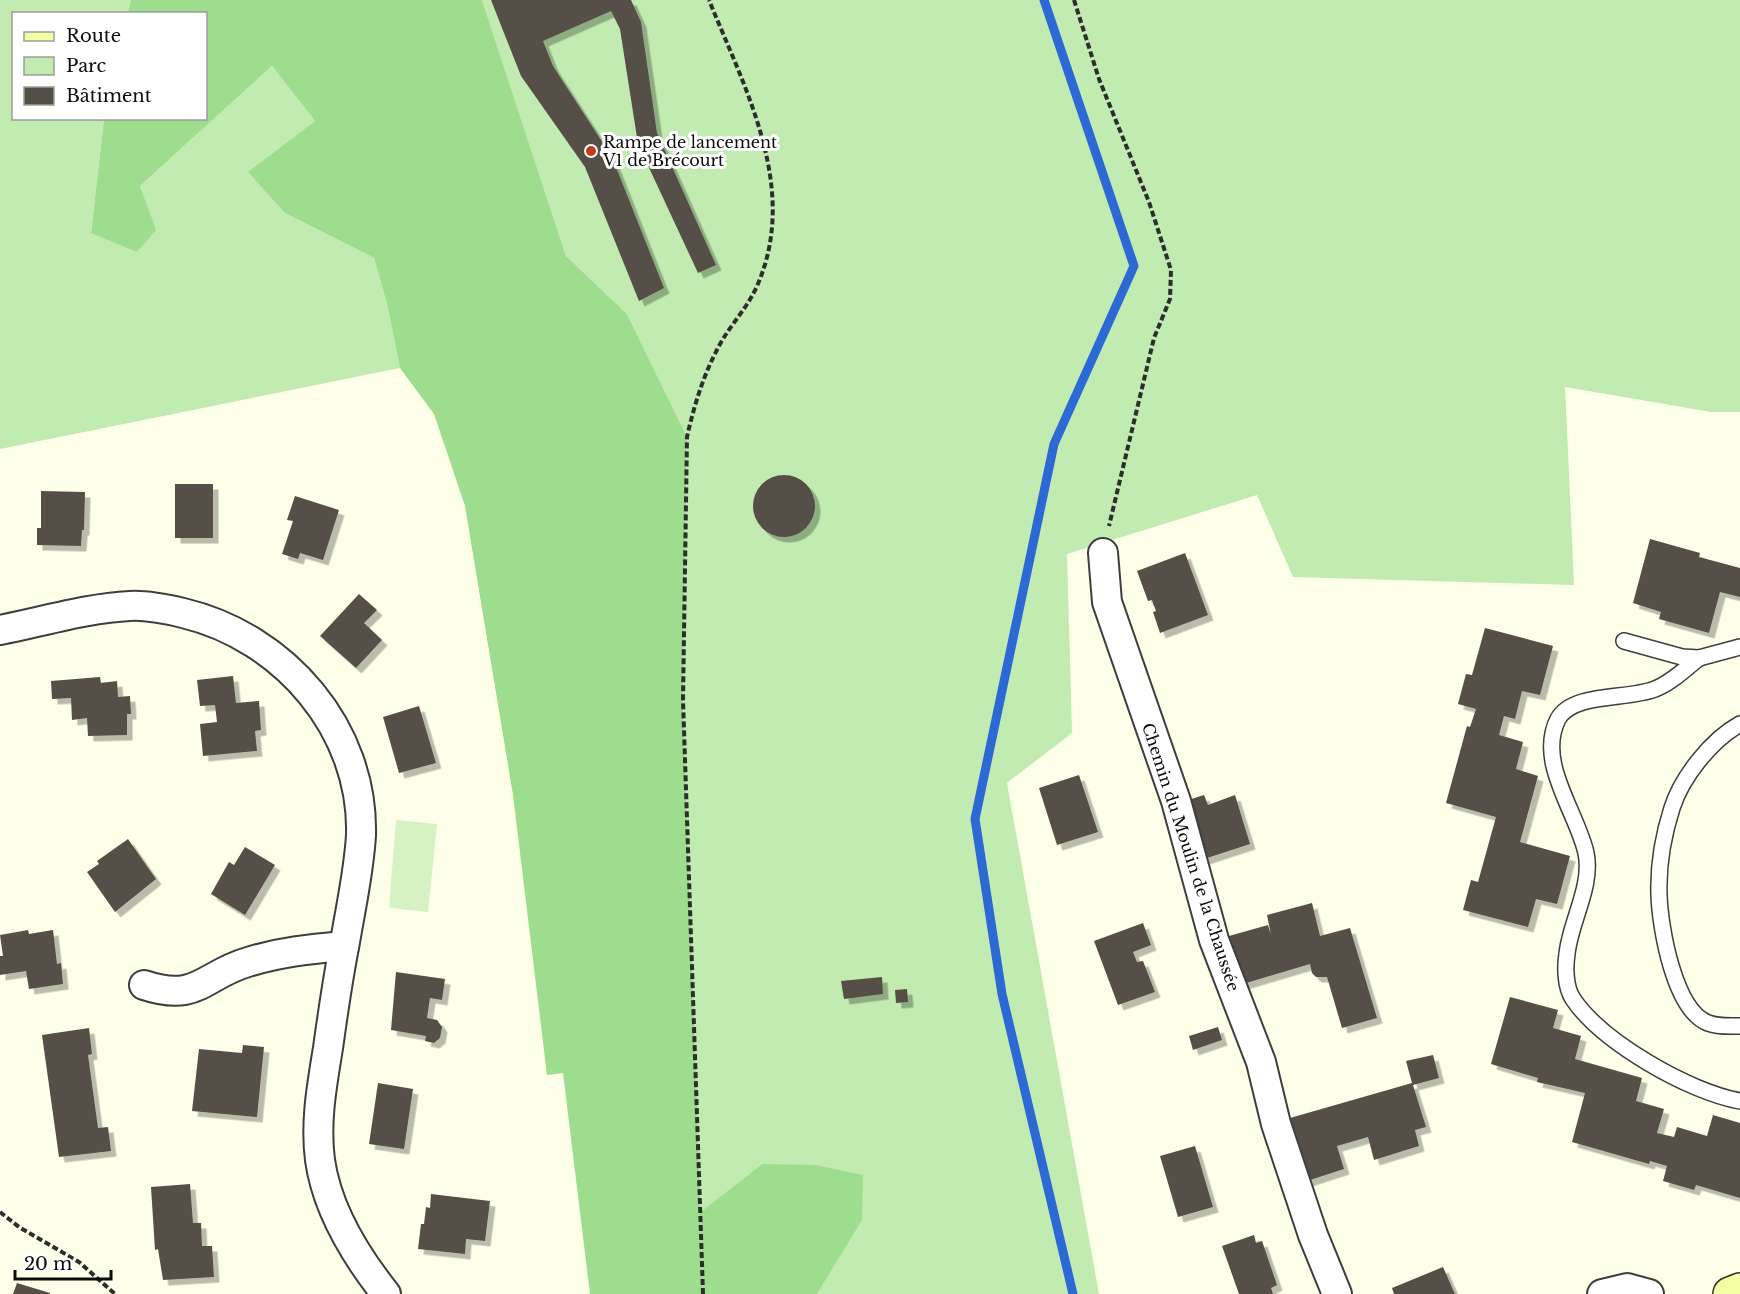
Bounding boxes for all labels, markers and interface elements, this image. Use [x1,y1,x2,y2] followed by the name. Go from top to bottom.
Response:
[12,12,207,120] legend
[66,25,121,47] text: Route
[66,55,107,77] text: Parc
[66,85,152,107] text: Bâtiment
[602,132,777,170] place label: Rampe de lancement V1 de Brécourt
[584,144,598,158] marker: Rampe de lancement V1 de Brécourt
[1138,720,1244,994] street label: Chemin du Moulin de la Chaussée
[15,1243,111,1281] scale bar
[24,1253,72,1275] text: 20 m

